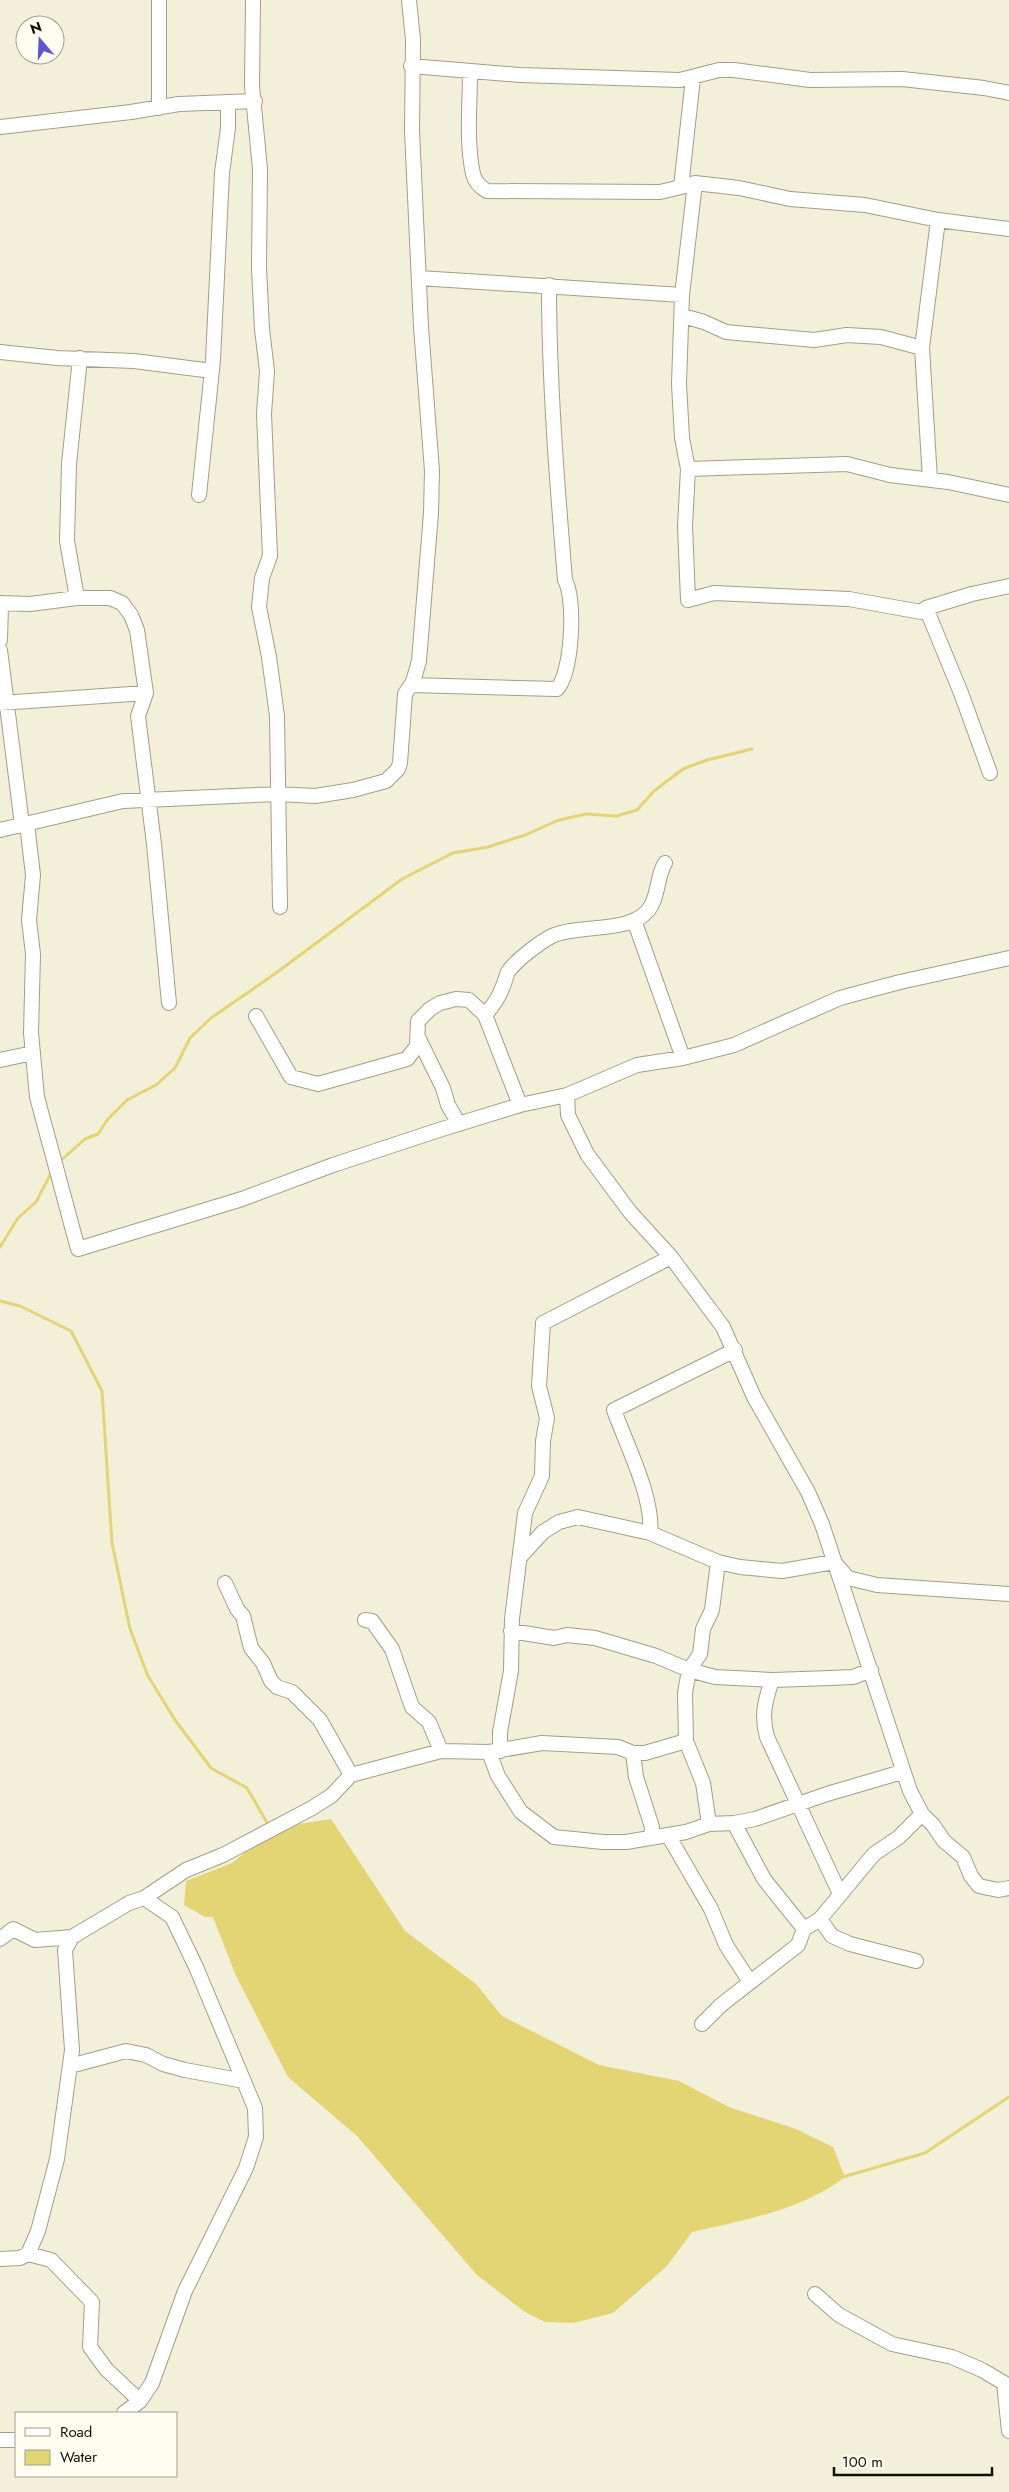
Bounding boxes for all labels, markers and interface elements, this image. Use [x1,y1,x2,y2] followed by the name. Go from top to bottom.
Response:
[15,15,65,65] north arrow
[27,16,44,39] text: N
[15,2412,178,2477] legend
[60,2421,92,2443] text: Road
[834,2444,992,2476] scale bar
[60,2446,98,2468] text: Water
[842,2451,883,2473] text: 100 m

